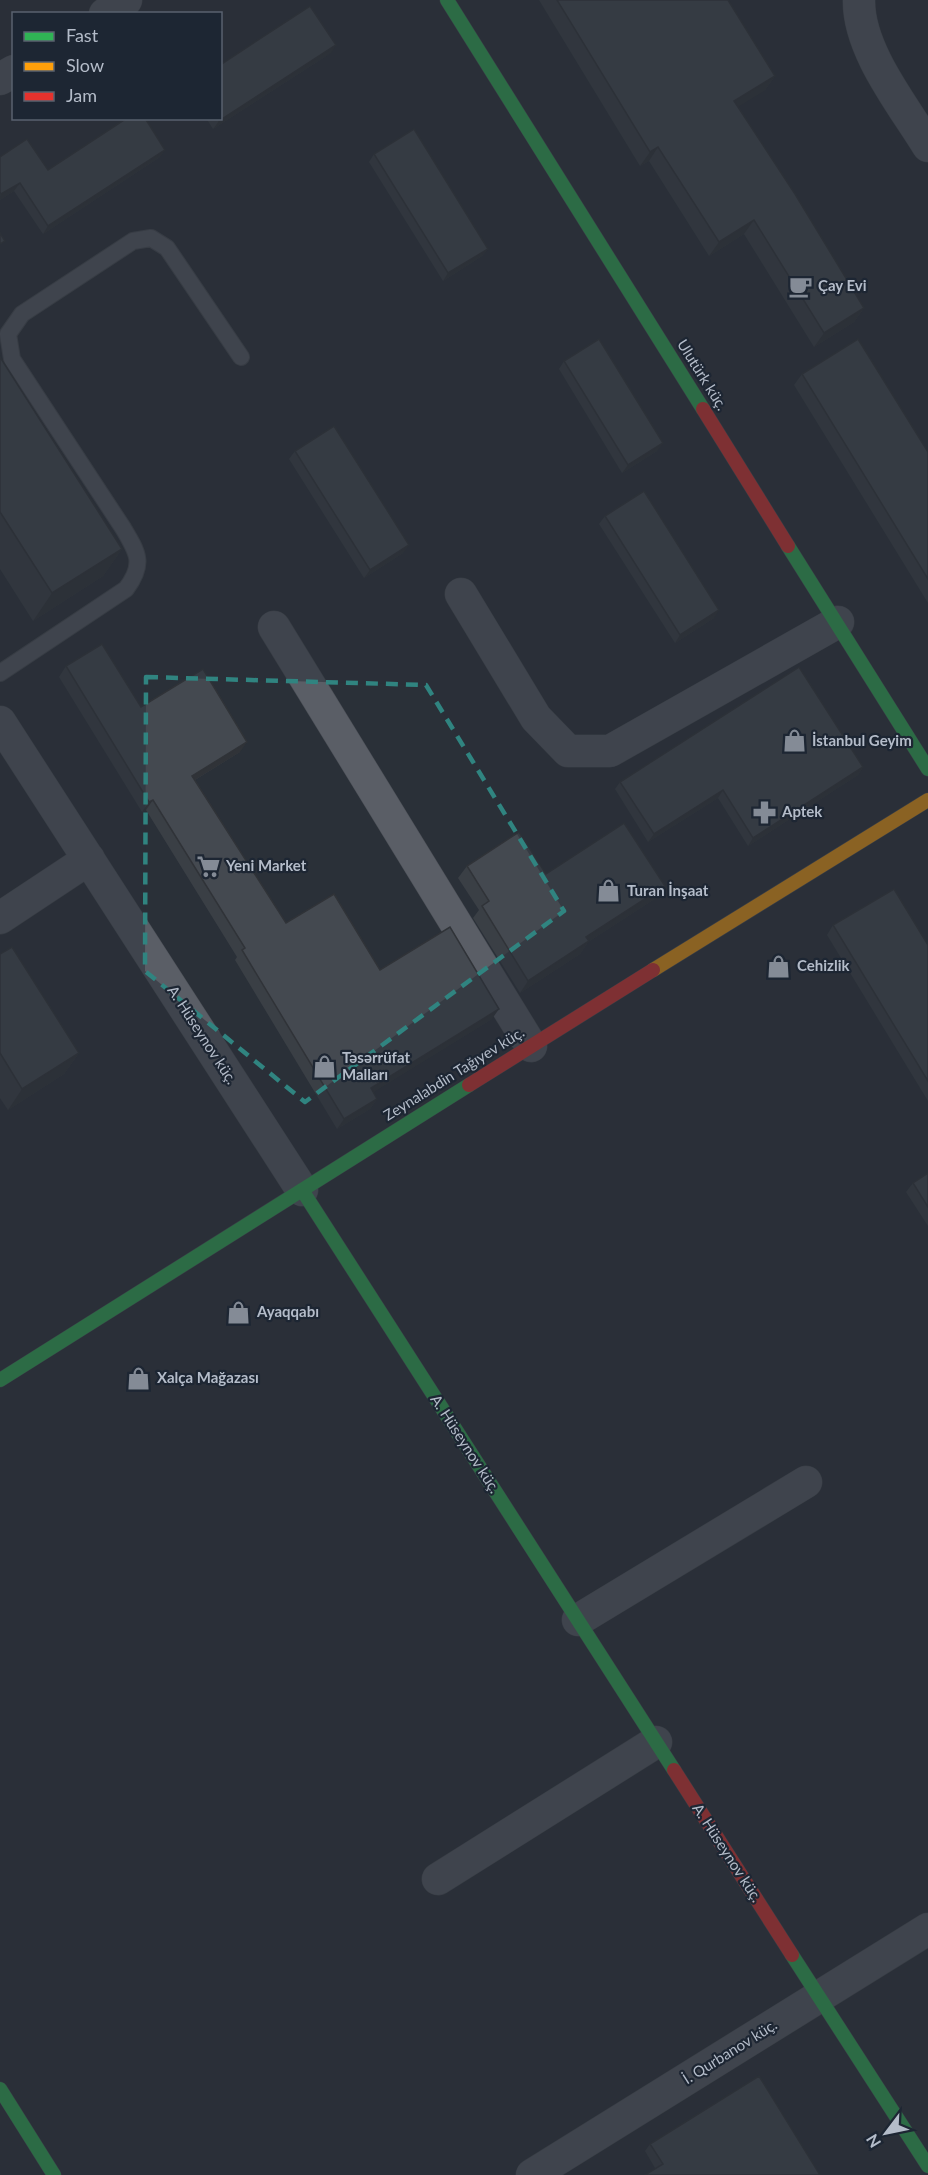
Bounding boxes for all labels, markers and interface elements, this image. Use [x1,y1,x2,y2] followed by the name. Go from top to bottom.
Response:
[12,12,222,120] legend
[66,24,99,46] text: Fast
[66,54,104,76] text: Slow
[66,84,97,106] text: Jam
[787,273,813,299] cafe icon: Çay Evi
[818,276,867,294] place label: Çay Evi
[674,336,732,413] street label: Ulutürk küç.
[781,728,807,754] shop icon: İstanbul Geyim
[812,731,912,749] place label: İstanbul Geyim
[751,799,777,825] pharmacy icon: Aptek
[781,802,823,820] place label: Aptek
[195,853,221,879] supermarket icon: Yeni Market
[225,856,307,874] place label: Yeni Market
[596,878,622,904] shop icon: Turan İnşaat
[627,881,709,899] place label: Turan İnşaat
[766,953,792,979] shop icon: Cehizlik
[797,956,850,974] place label: Cehizlik
[164,982,241,1087] street label: A. Hüseynov küç.
[380,1023,527,1124] street label: Zeynalabdin Tağıyev küç.
[342,1048,410,1083] place label: Təsərrüfat Malları
[311,1054,337,1080] shop icon: Təsərrüfat Malları
[226,1299,252,1325] shop icon: Ayaqqabı
[256,1302,319,1320] place label: Ayaqqabı
[126,1365,152,1391] shop icon: Xalça Mağazası
[157,1368,259,1386] place label: Xalça Mağazası
[427,1391,504,1496] street label: A. Hüseynov küç.
[689,1800,766,1905] street label: A. Hüseynov küç.
[679,2015,780,2087] street label: İ. Qurbanov küç.
[856,2103,916,2163] north arrow
[862,2131,884,2151] text: N

